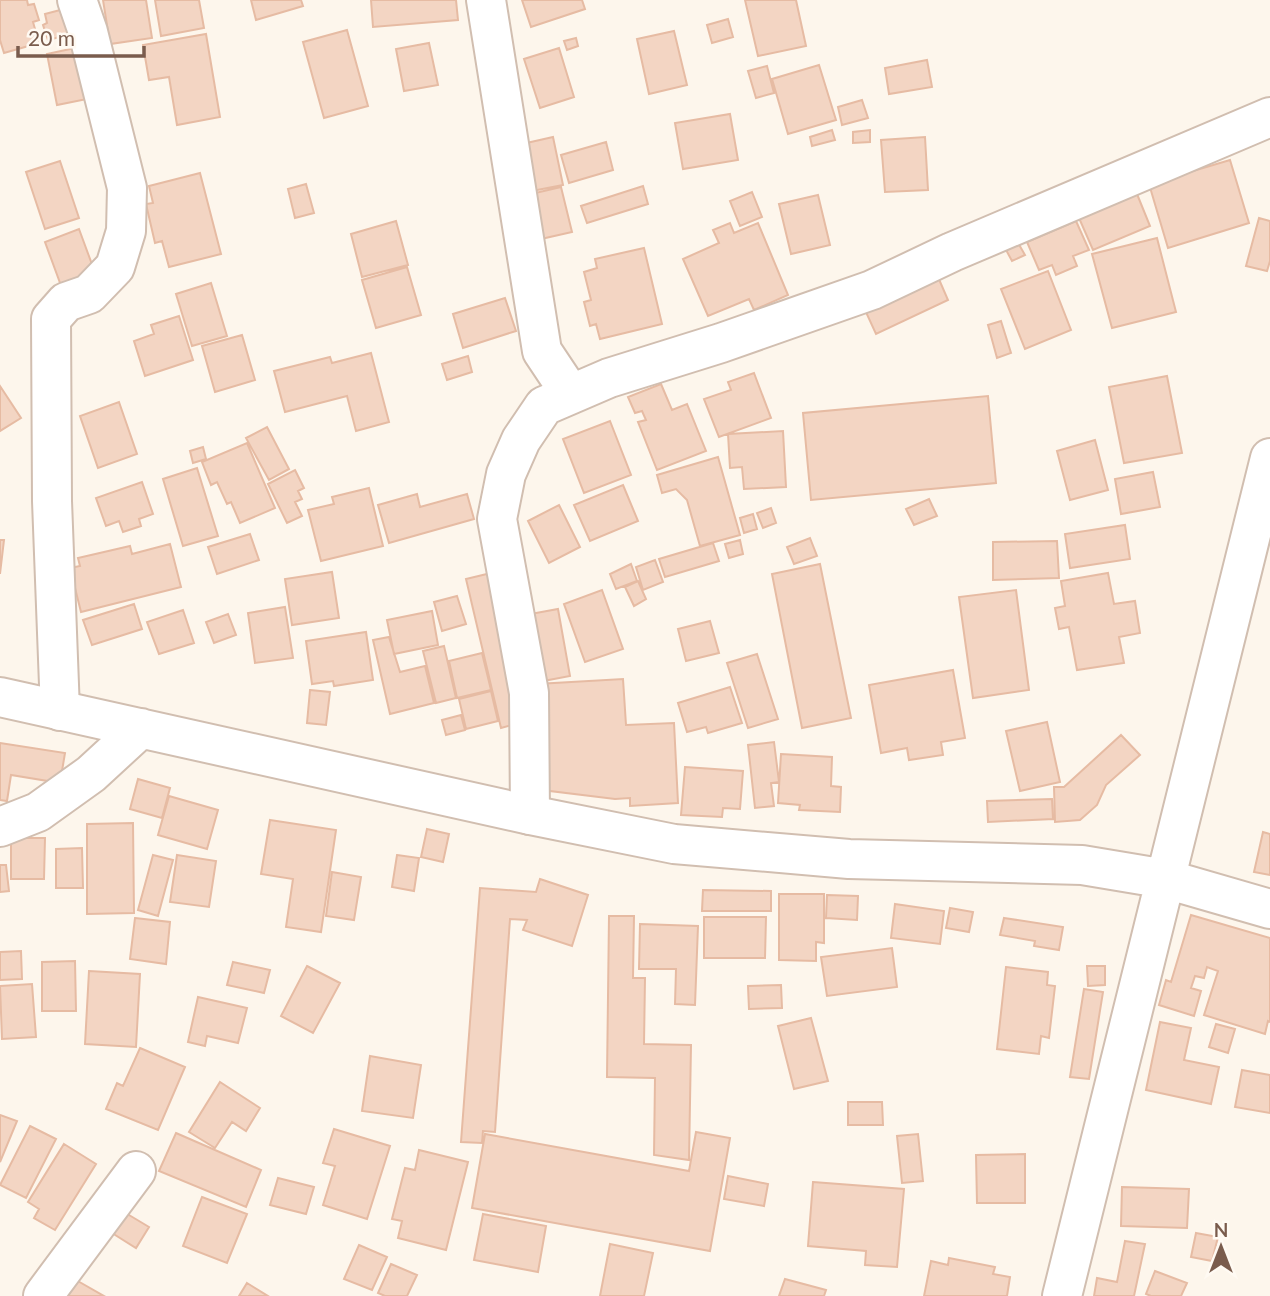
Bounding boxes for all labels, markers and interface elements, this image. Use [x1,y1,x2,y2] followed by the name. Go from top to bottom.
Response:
[18,14,144,58] scale bar
[28,25,75,50] text: 20 m
[1186,1212,1256,1282] north arrow
[1214,1218,1228,1241] text: N

